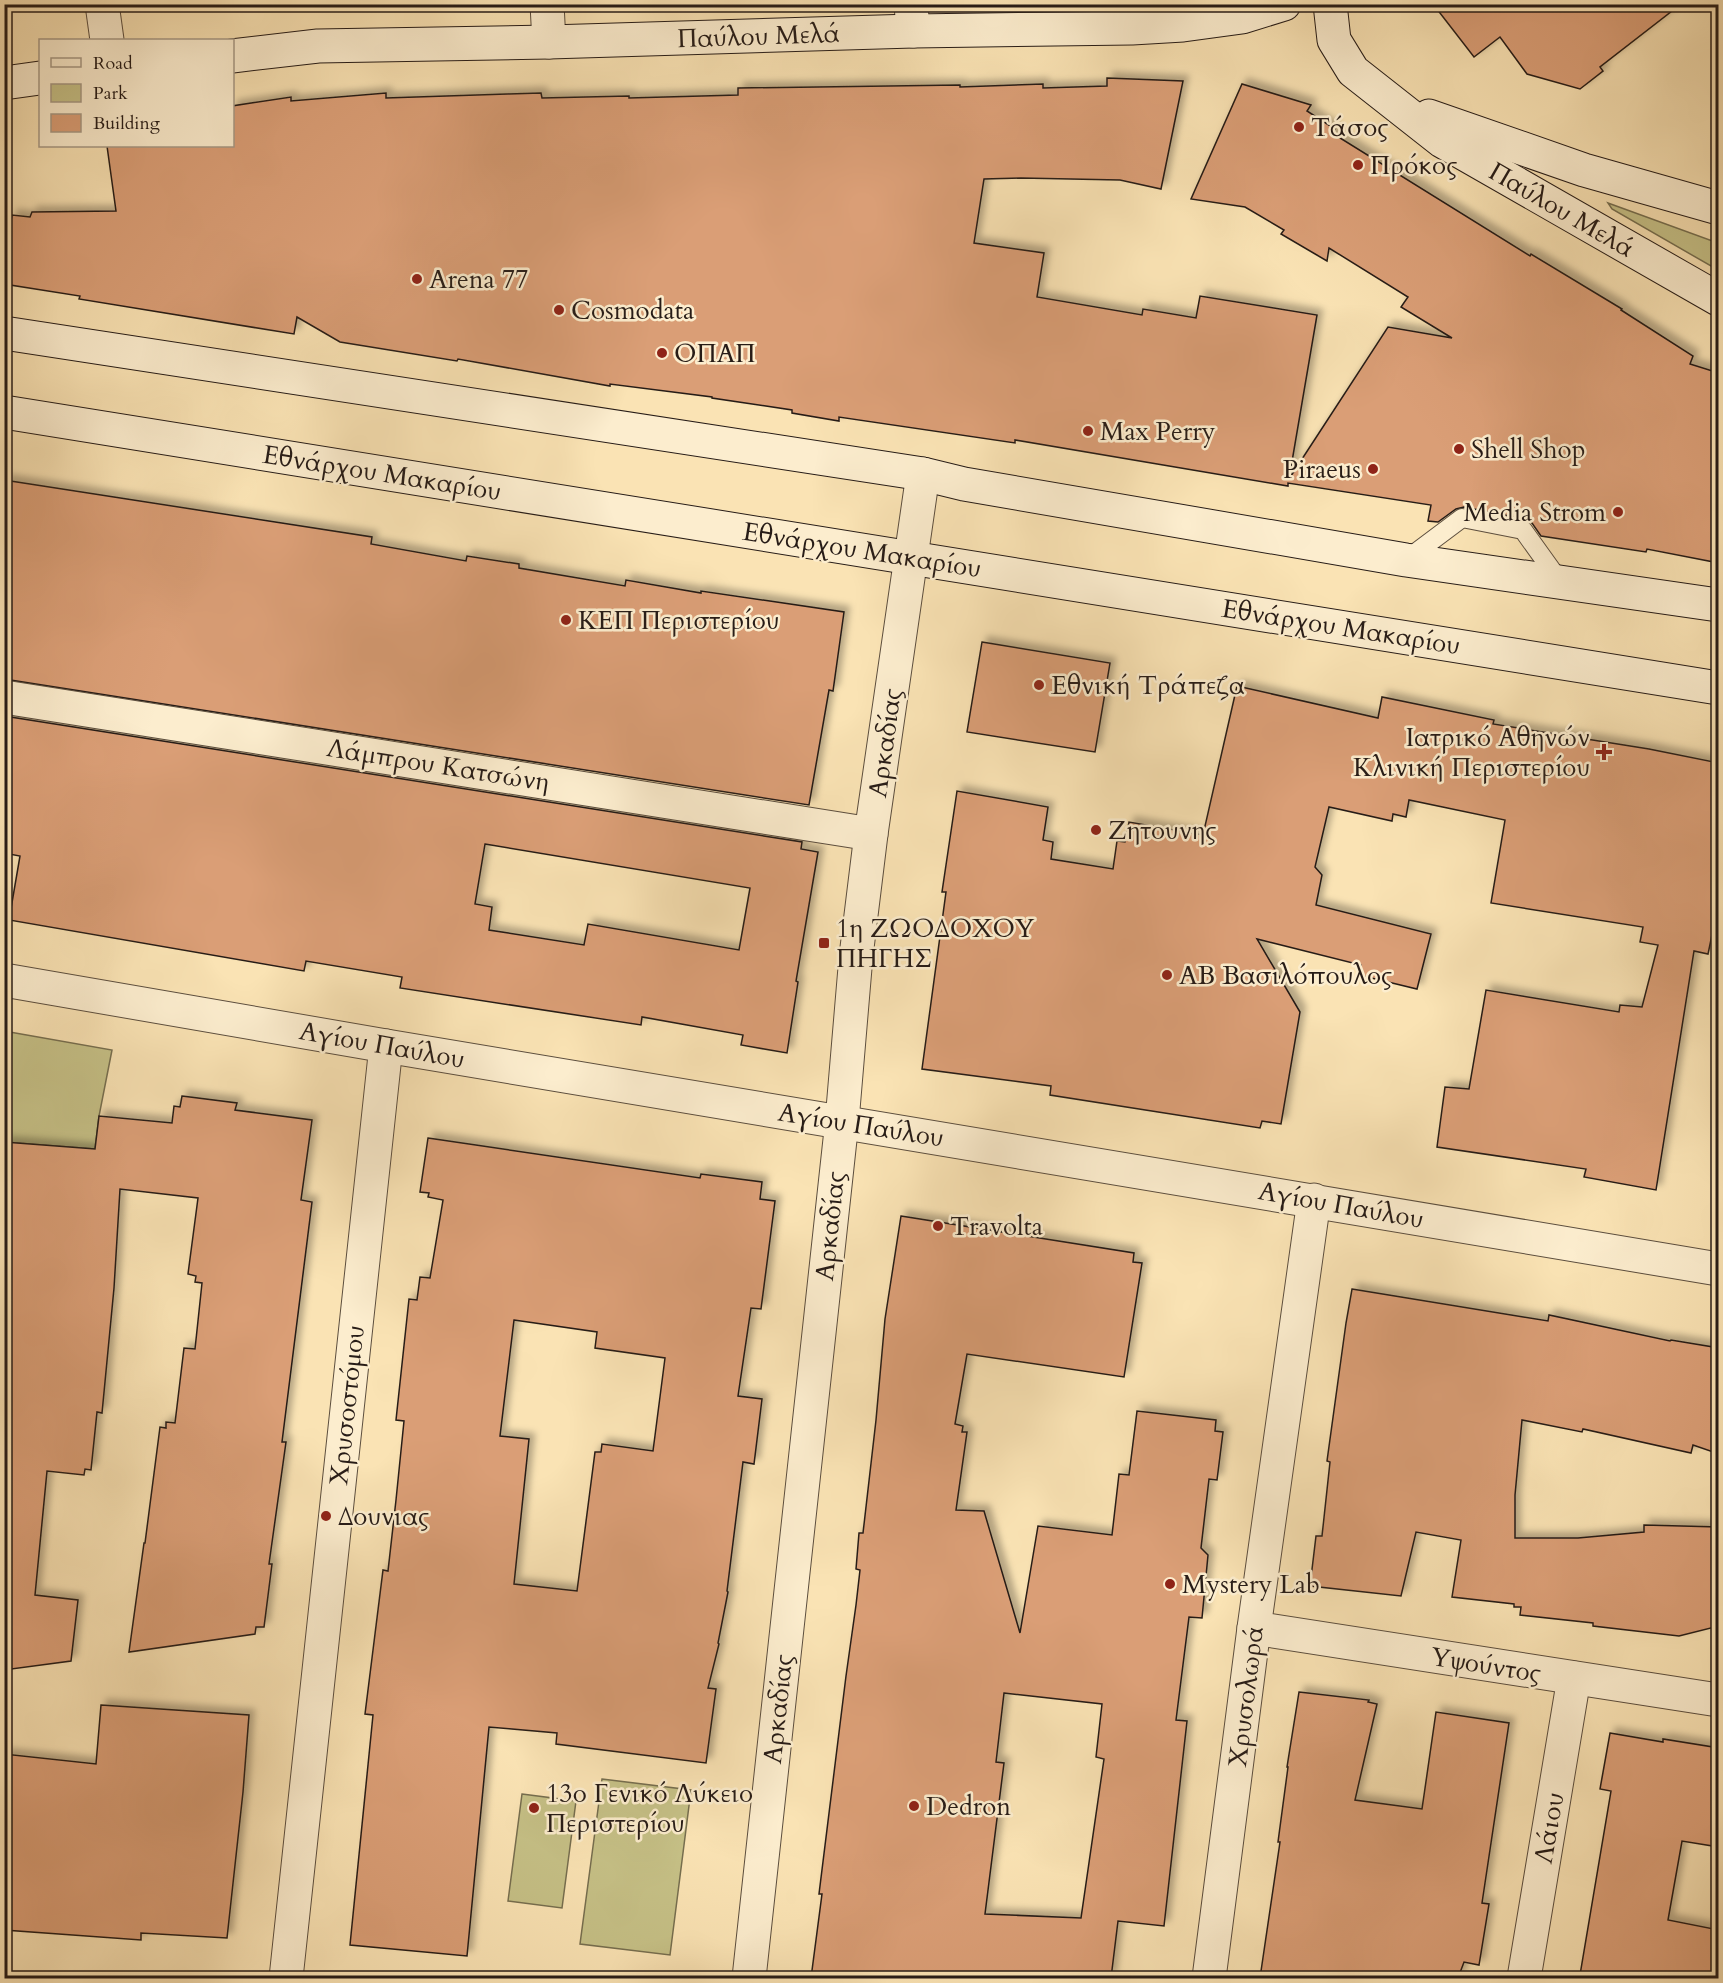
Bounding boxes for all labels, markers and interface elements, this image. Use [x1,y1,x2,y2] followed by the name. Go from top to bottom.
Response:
[677,16,841,56] street label: Παύλου Μελά
[39,39,234,147] legend
[93,51,133,76] text: Road
[93,81,128,106] text: Park
[1311,110,1388,145] place label: Τάσος
[93,111,161,136] text: Building
[1292,120,1306,134] marker: Τάσος
[1370,148,1457,183] place label: Πρόκος
[1482,154,1642,266] street label: Παύλου Μελά
[1351,158,1365,172] marker: Πρόκος
[429,262,528,297] place label: Arena 77
[410,272,424,286] marker: Arena 77
[571,293,694,328] place label: Cosmodata
[552,303,566,317] marker: Cosmodata
[674,336,756,371] place label: ΟΠΑΠ
[655,346,669,360] marker: ΟΠΑΠ
[1100,414,1216,449] place label: Max Perry
[1081,424,1095,438] marker: Max Perry
[1471,432,1586,467] place label: Shell Shop
[260,437,504,509] street label: Εθνάρχου Μακαρίου
[1452,442,1466,456] marker: Shell Shop
[1283,452,1361,487] place label: Piraeus
[1366,462,1380,476] marker: Piraeus
[1464,495,1606,530] place label: Media Strom
[1611,505,1625,519] marker: Media Strom
[740,514,984,586] street label: Εθνάρχου Μακαρίου
[1219,591,1463,663] street label: Εθνάρχου Μακαρίου
[578,603,779,638] place label: ΚΕΠ Περιστερίου
[559,613,573,627] marker: ΚΕΠ Περιστερίου
[1051,668,1245,703] place label: Εθνική Τράπεζα
[1032,678,1046,692] marker: Εθνική Τράπεζα
[860,686,910,800] street label: Αρκαδίας
[1353,720,1590,785] place label: Ιατρικό Αθηνών Κλινική Περιστερίου
[324,730,552,800] street label: Λάμπρου Κατσώνη
[1595,743,1613,761] marker: Ιατρικό Αθηνών Κλινική Περιστερίου
[1108,813,1216,848] place label: Ζητουνης
[1089,823,1103,837] marker: Ζητουνης
[836,911,1035,976] place label: 1η ΖΩΟΔΟΧΟΥ ΠΗΓΗΣ
[817,936,831,950] marker: 1η ΖΩΟΔΟΧΟΥ ΠΗΓΗΣ
[1179,958,1392,993] place label: ΑΒ Βασιλόπουλος
[1160,968,1174,982] marker: ΑΒ Βασιλόπουλος
[297,1013,467,1077] street label: Αγίου Παύλου
[776,1095,946,1155] street label: Αγίου Παύλου
[807,1169,853,1283] street label: Αρκαδίας
[1256,1173,1426,1237] street label: Αγίου Παύλου
[950,1209,1043,1244] place label: Travolta
[931,1219,945,1233] marker: Travolta
[321,1323,373,1487] street label: Χρυσοστόμου
[338,1499,429,1534] place label: Δουνιας
[319,1509,333,1523] marker: Δουνιας
[1182,1567,1320,1602] place label: Mystery Lab
[1163,1577,1177,1591] marker: Mystery Lab
[1220,1623,1272,1769] street label: Χρυσολωρά
[1428,1639,1544,1691] street label: Υψούντος
[755,1652,801,1766] street label: Αρκαδίας
[546,1776,753,1841] place label: 13ο Γενικό Λύκειο Περιστερίου
[926,1789,1011,1824] place label: Dedron
[1526,1790,1572,1866] street label: Λάιου
[907,1799,921,1813] marker: Dedron
[527,1801,541,1815] marker: 13ο Γενικό Λύκειο Περιστερίου

